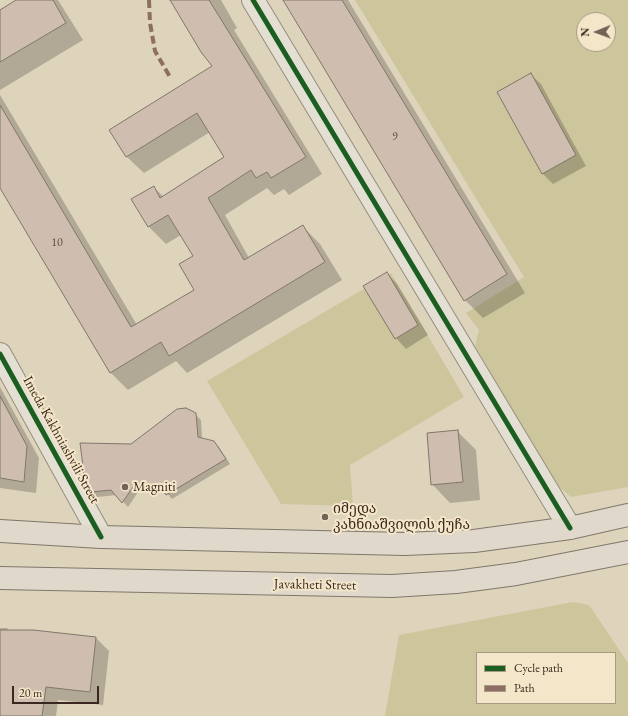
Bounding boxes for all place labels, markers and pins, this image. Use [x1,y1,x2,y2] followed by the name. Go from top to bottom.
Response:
[133,479,176,495] place label: Magniti
[120,482,130,492] marker: Magniti
[333,501,470,534] place label: იმედა კახნიაშვილის ქუჩა
[320,512,330,522] marker: იმედა კახნიაშვილის ქუჩა

